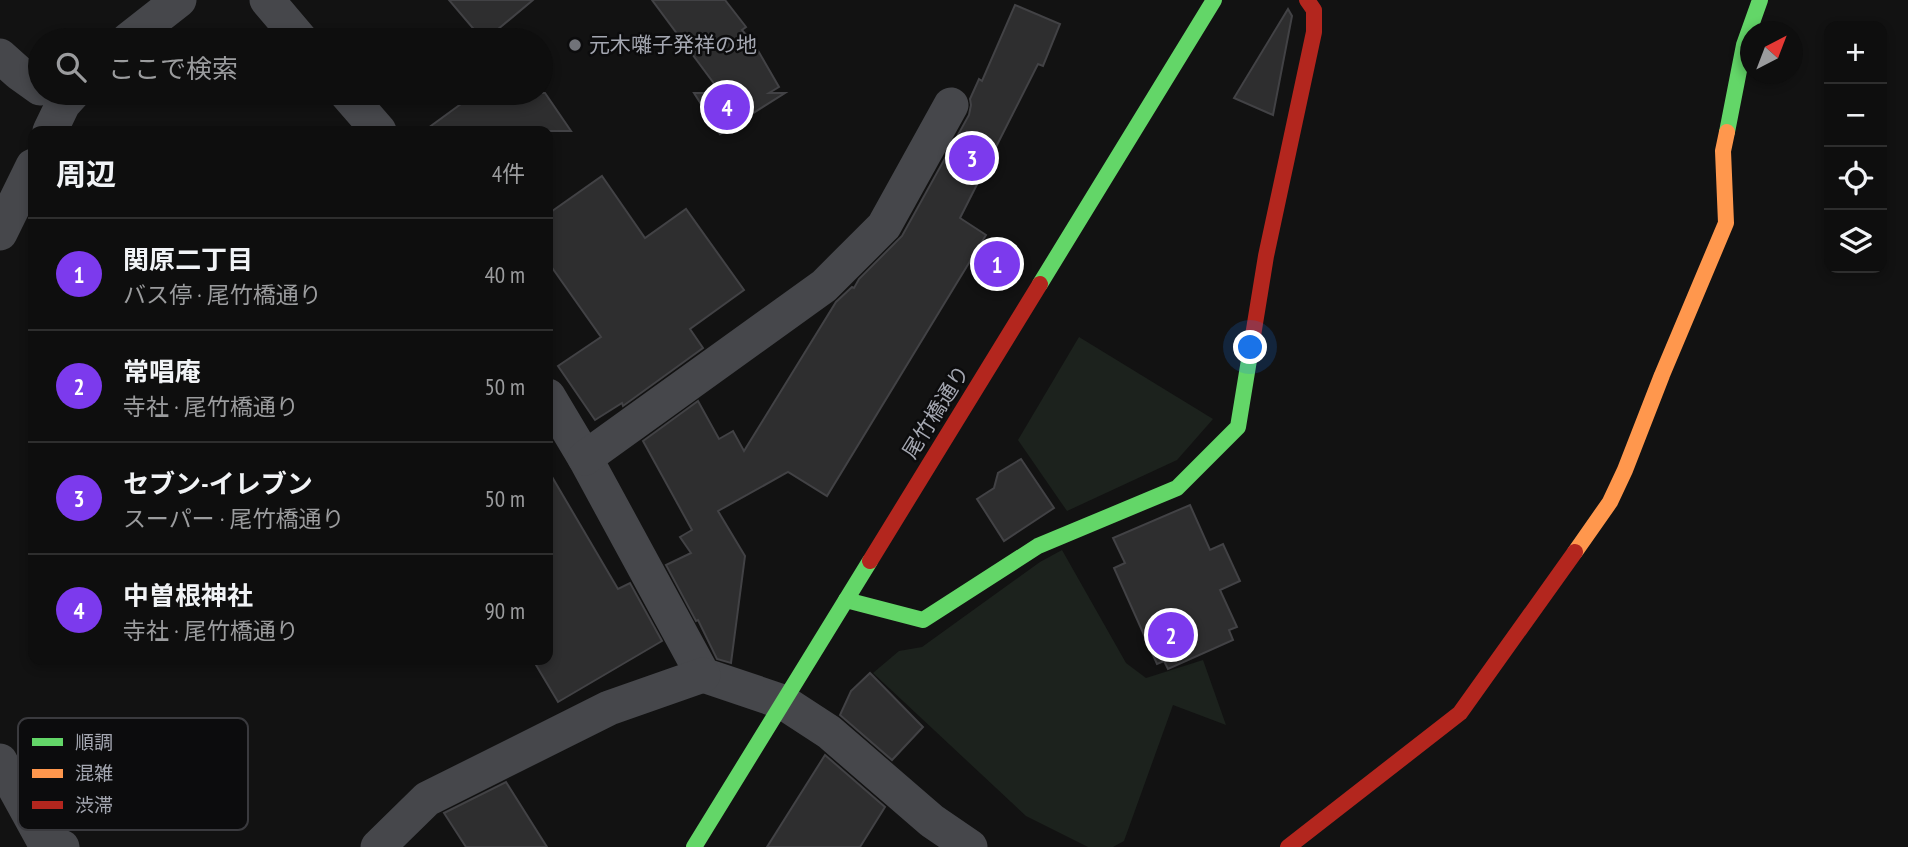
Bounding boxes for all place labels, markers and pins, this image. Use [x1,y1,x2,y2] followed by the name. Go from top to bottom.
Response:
[589,31,757,58] place label: 元木囃子発祥の地
[567,37,583,53] marker: 元木囃子発祥の地
[704,81,750,133] pin: 4
[949,132,995,184] pin: 3
[974,238,1020,290] pin: 1
[1148,609,1194,661] pin: 2

